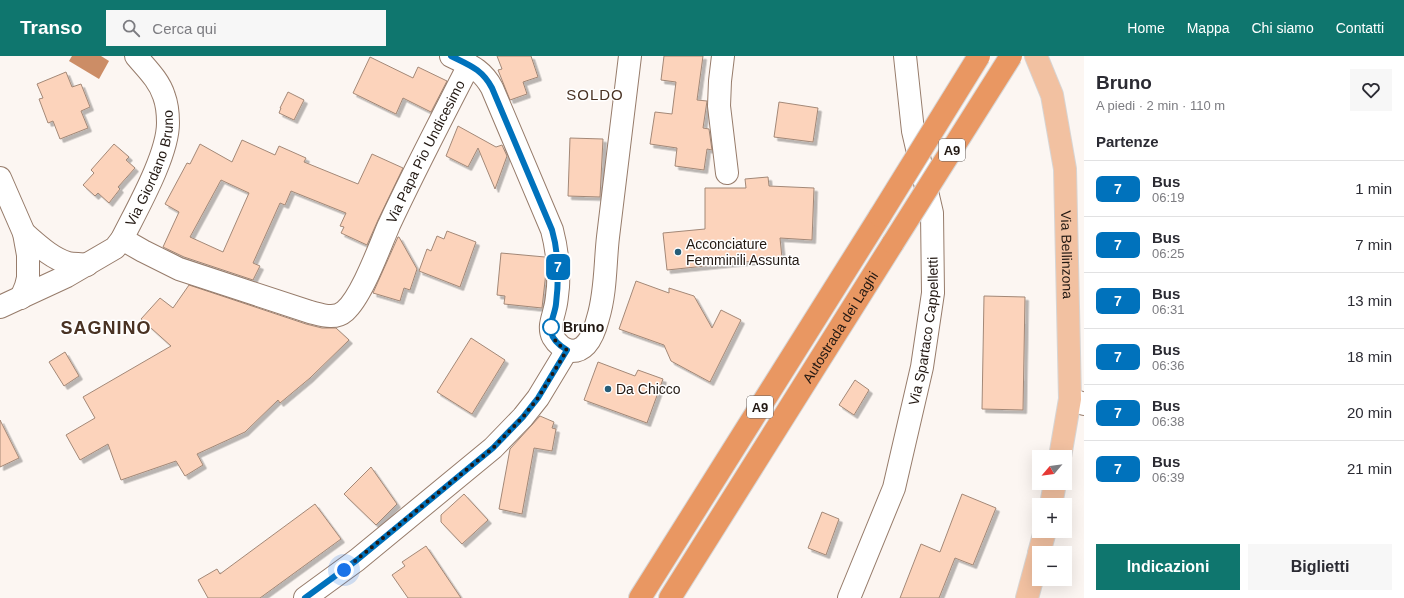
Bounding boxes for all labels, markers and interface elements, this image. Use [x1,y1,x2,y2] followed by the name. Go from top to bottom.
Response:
[106,10,386,46] search box
[20,17,82,38] text: Transo
[120,17,142,39] icon: search
[152,20,217,37] text: Cerca qui
[1127,20,1165,36] text: Home
[1187,20,1230,36] text: Mappa
[1252,20,1314,36] text: Chi siamo
[1336,20,1384,36] text: Contatti
[1350,69,1392,111] button: heart
[1096,72,1152,93] text: Bruno
[383,77,468,226] street label: Via Papa Pio Undicesimo
[566,86,624,103] district label: SOLDO
[1096,98,1225,113] text: A piedi · 2 min · 110 m
[122,109,176,229] street label: Via Giordano Bruno
[1096,133,1159,150] text: Partenze
[939,139,965,161] road number: A9
[1152,173,1180,190] text: Bus
[1355,180,1392,197] text: 1 min
[1114,181,1122,197] text: 7
[1152,190,1185,205] text: 06:19
[1058,210,1076,299] street label: Via Bellinzona
[1152,229,1180,246] text: Bus
[686,236,800,268] place label: Acconciature Femminili Assunta
[1355,236,1392,253] text: 7 min
[1114,237,1122,253] text: 7
[1152,246,1185,261] text: 06:25
[673,247,683,257] marker: Acconciature Femminili Assunta
[545,254,571,280] line badge: 7
[905,257,941,407] street label: Via Spartaco Cappelletti
[554,259,562,275] text: 7
[799,268,881,386] street label: Autostrada dei Laghi
[1152,285,1180,302] text: Bus
[1347,292,1392,309] text: 13 min
[1114,293,1122,309] text: 7
[1152,302,1185,317] text: 06:31
[60,318,152,338] district label: SAGNINO
[542,318,560,336] marker: Bruno
[563,319,604,335] place label: Bruno
[1152,341,1180,358] text: Bus
[1347,348,1392,365] text: 18 min
[1114,349,1122,365] text: 7
[1152,358,1185,373] text: 06:36
[616,381,681,397] place label: Da Chicco
[603,384,613,394] marker: Da Chicco
[747,396,773,418] road number: A9
[1152,397,1180,414] text: Bus
[1347,404,1392,421] text: 20 min
[1114,405,1122,421] text: 7
[1152,414,1185,429] text: 06:38
[1032,450,1072,490] north arrow
[1032,450,1072,586] map controls
[1152,453,1180,470] text: Bus
[1347,460,1392,477] text: 21 min
[1114,461,1122,477] text: 7
[1152,470,1185,485] text: 06:39
[1032,498,1072,538] button: +
[1096,544,1240,590] button: Indicazioni
[1248,544,1392,590] button: Biglietti
[1032,546,1072,586] button: −
[334,560,354,580] your location

